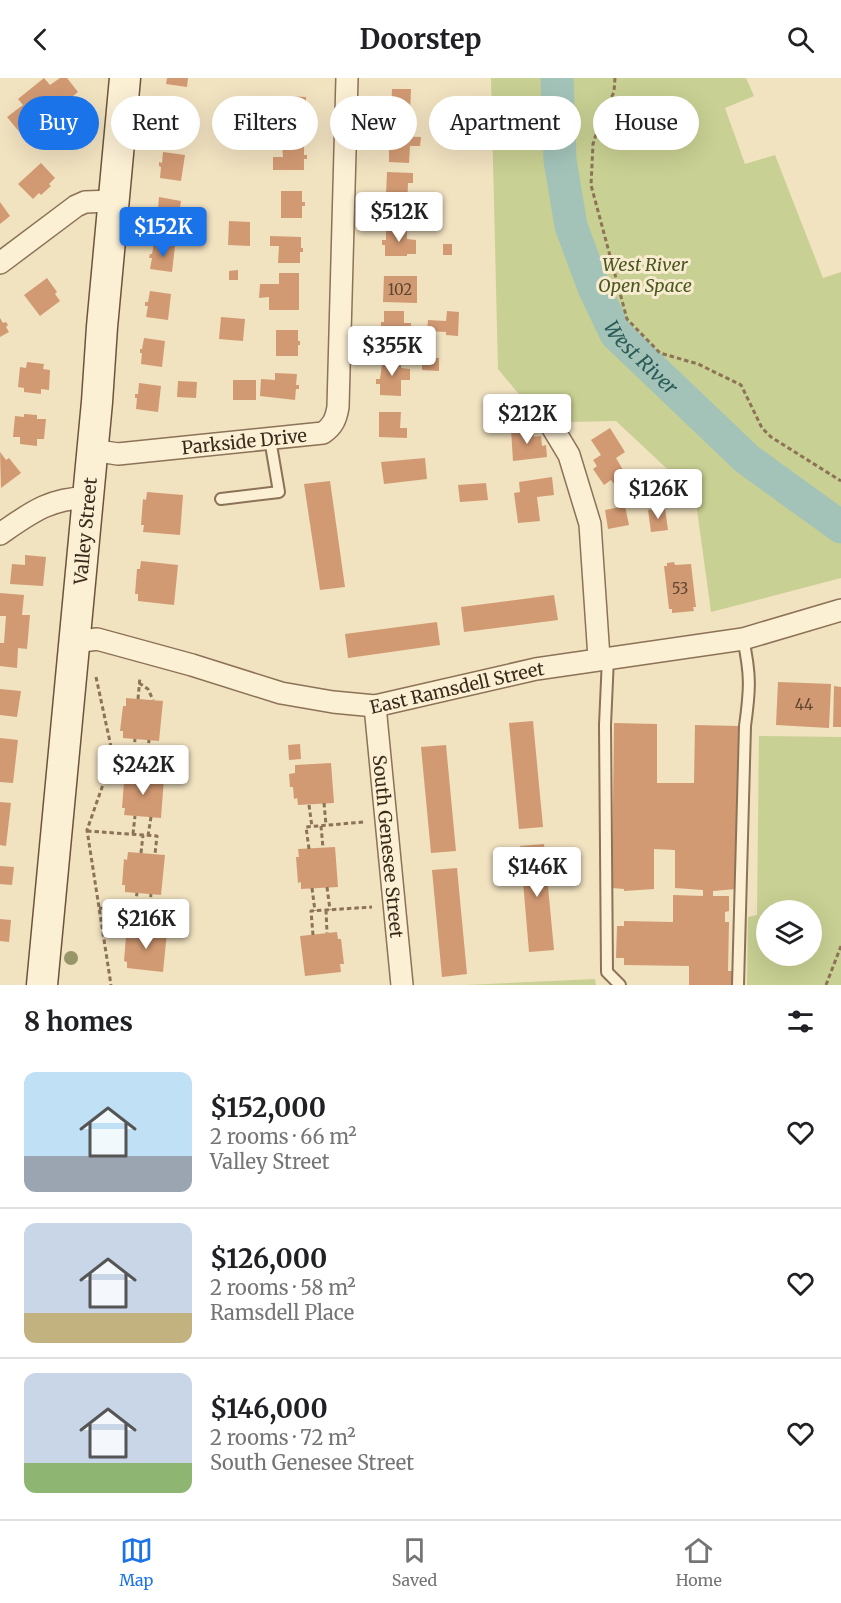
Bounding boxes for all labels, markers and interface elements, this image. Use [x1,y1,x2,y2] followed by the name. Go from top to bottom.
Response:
[359,22,482,56] text: Doorstep
[24,23,57,56] icon: back
[784,23,817,56] icon: search
[18,96,99,150] chip: Buy
[111,96,200,150] chip: Rent
[212,96,318,150] chip: Filters
[330,96,417,150] chip: New
[429,96,581,150] chip: Apartment
[593,96,699,150] chip: House
[357,192,441,243] pin: $512K
[370,199,428,224] text: $512K
[121,207,205,258] pin: $152K
[134,214,192,239] text: $152K
[598,253,692,297] park label: West River Open Space
[388,280,412,299] house number: 102
[599,316,684,400] water label: West River
[350,326,434,377] pin: $355K
[362,333,422,358] text: $355K
[485,394,569,445] pin: $212K
[497,401,557,426] text: $212K
[180,423,308,459] street label: Parkside Drive
[616,469,700,520] pin: $126K
[68,476,101,587] street label: Valley Street
[628,476,688,501] text: $126K
[672,579,688,598] house number: 53
[367,656,546,718] street label: East Ramsdell Street
[795,695,813,714] house number: 44
[101,745,185,796] pin: $242K
[112,752,174,777] text: $242K
[368,754,409,939] street label: South Genesee Street
[495,847,579,898] pin: $146K
[507,854,567,879] text: $146K
[104,899,188,950] pin: $216K
[756,900,822,966] map controls
[756,900,822,966] button: layers
[116,906,176,931] text: $216K
[24,1005,133,1038] text: 8 homes
[784,1005,817,1038] icon: filters
[210,1091,326,1124] text: $152,000
[72,1096,144,1168] icon: home
[784,1116,817,1149] icon: heart
[210,1124,357,1149] text: 2 rooms · 66 m²
[210,1149,330,1174] text: Valley Street
[210,1242,327,1275] text: $126,000
[72,1247,144,1319] icon: home
[784,1267,817,1300] icon: heart
[210,1275,356,1300] text: 2 rooms · 58 m²
[210,1300,354,1325] text: Ramsdell Place
[210,1392,328,1425] text: $146,000
[72,1397,144,1469] icon: home
[784,1417,817,1450] icon: heart
[210,1425,356,1450] text: 2 rooms · 72 m²
[210,1450,414,1475] text: South Genesee Street
[119,1534,153,1590] tab: Map
[392,1534,437,1590] tab: Saved
[676,1534,722,1590] tab: Home

